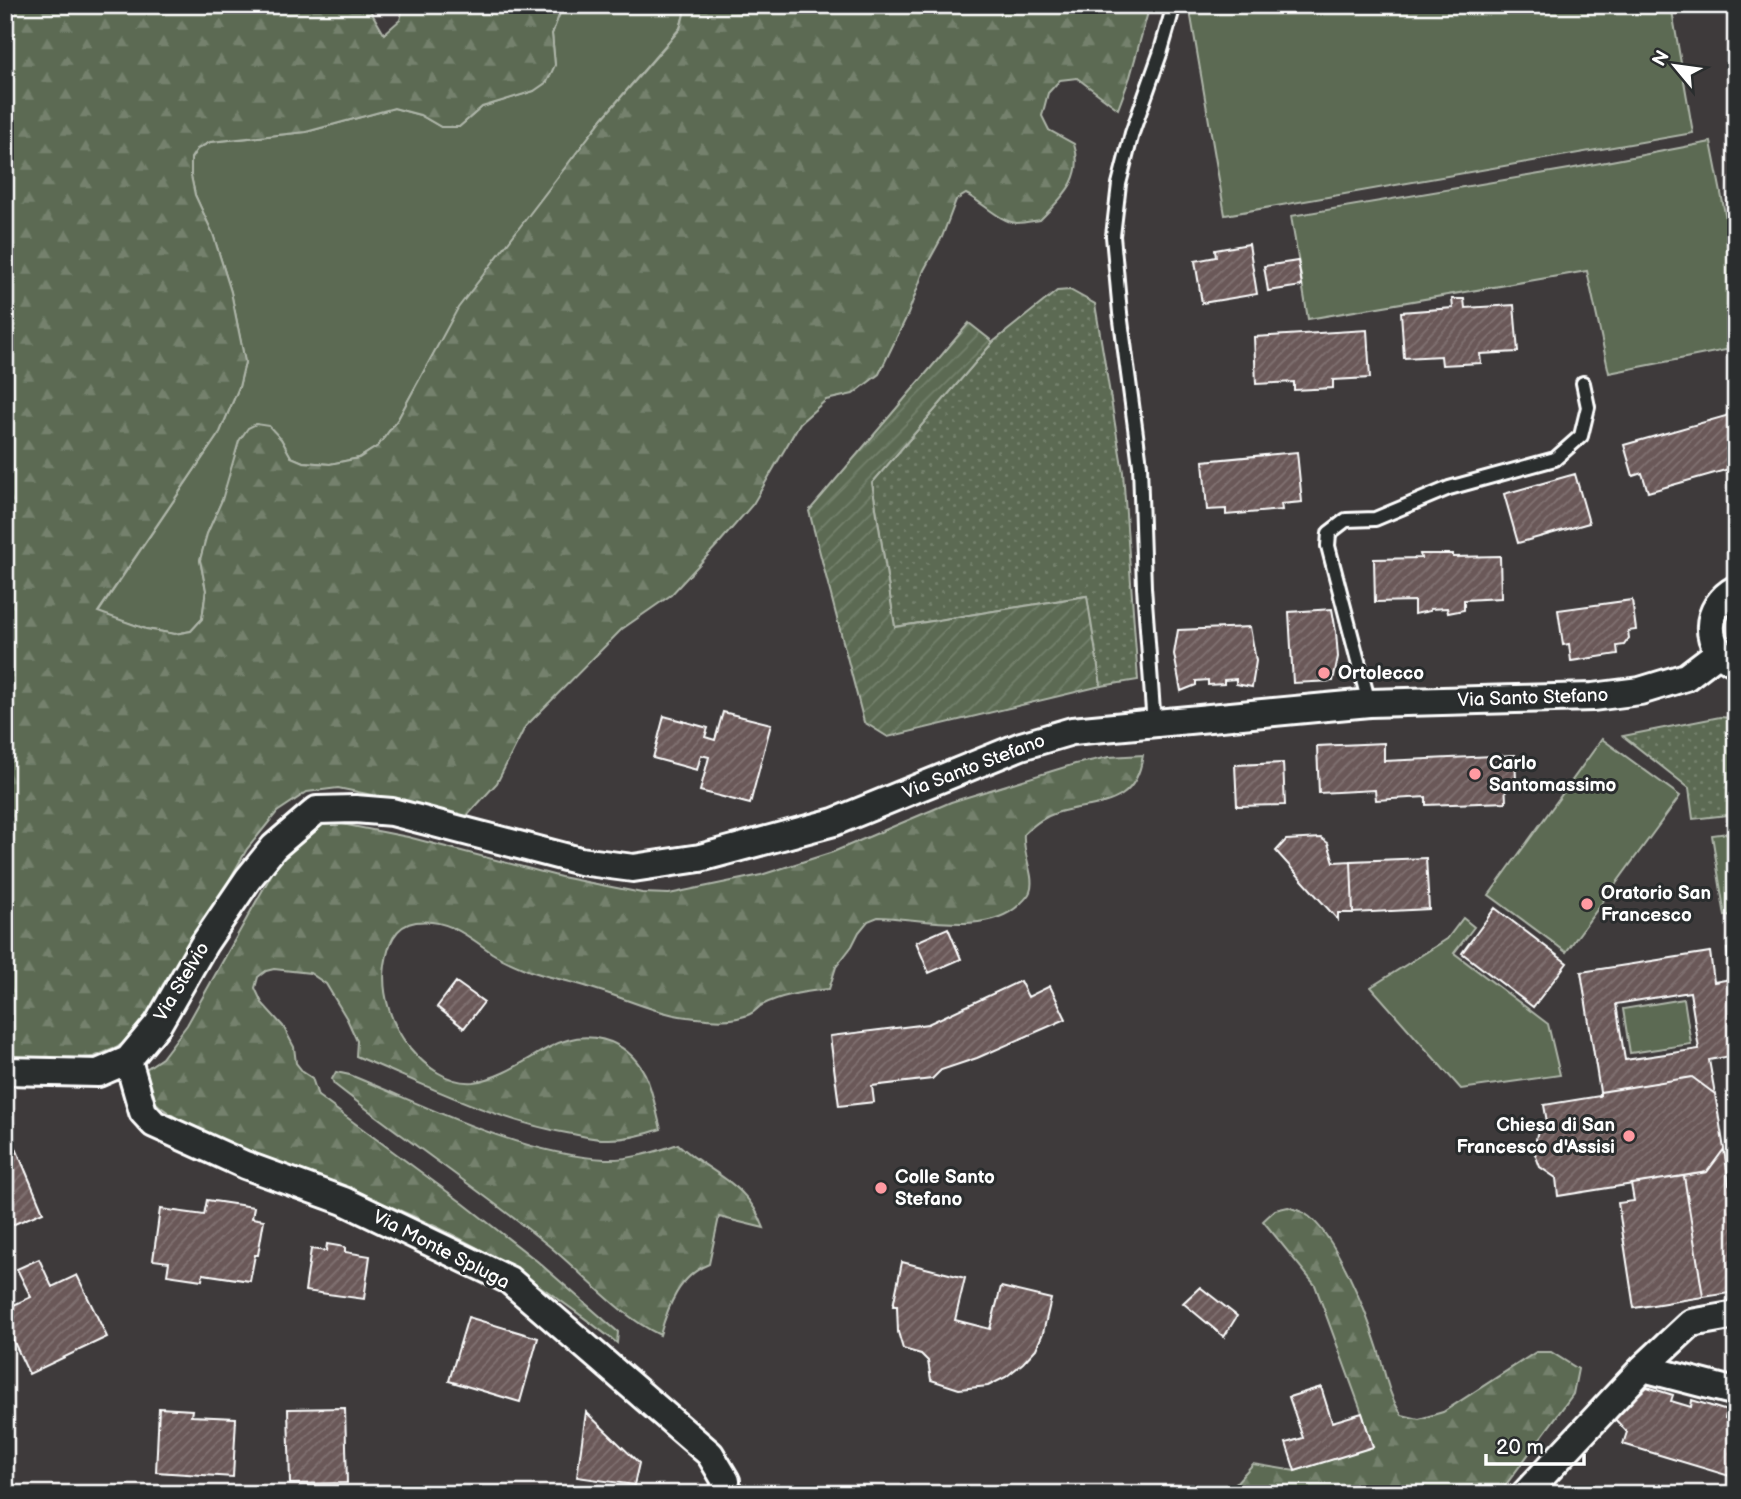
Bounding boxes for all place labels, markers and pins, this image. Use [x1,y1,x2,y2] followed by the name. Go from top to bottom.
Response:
[1338,662,1424,685] place label: Ortolecco
[1316,665,1332,681] marker: Ortolecco
[1489,752,1617,797] place label: Carlo Santomassimo
[1467,766,1483,782] marker: Carlo Santomassimo
[1601,882,1711,927] place label: Oratorio San Francesco
[1579,896,1595,912] marker: Oratorio San Francesco
[1457,1114,1615,1159] place label: Chiesa di San Francesco d'Assisi
[1621,1128,1637,1144] marker: Chiesa di San Francesco d'Assisi
[895,1166,995,1211] place label: Colle Santo Stefano
[873,1180,889,1196] marker: Colle Santo Stefano

